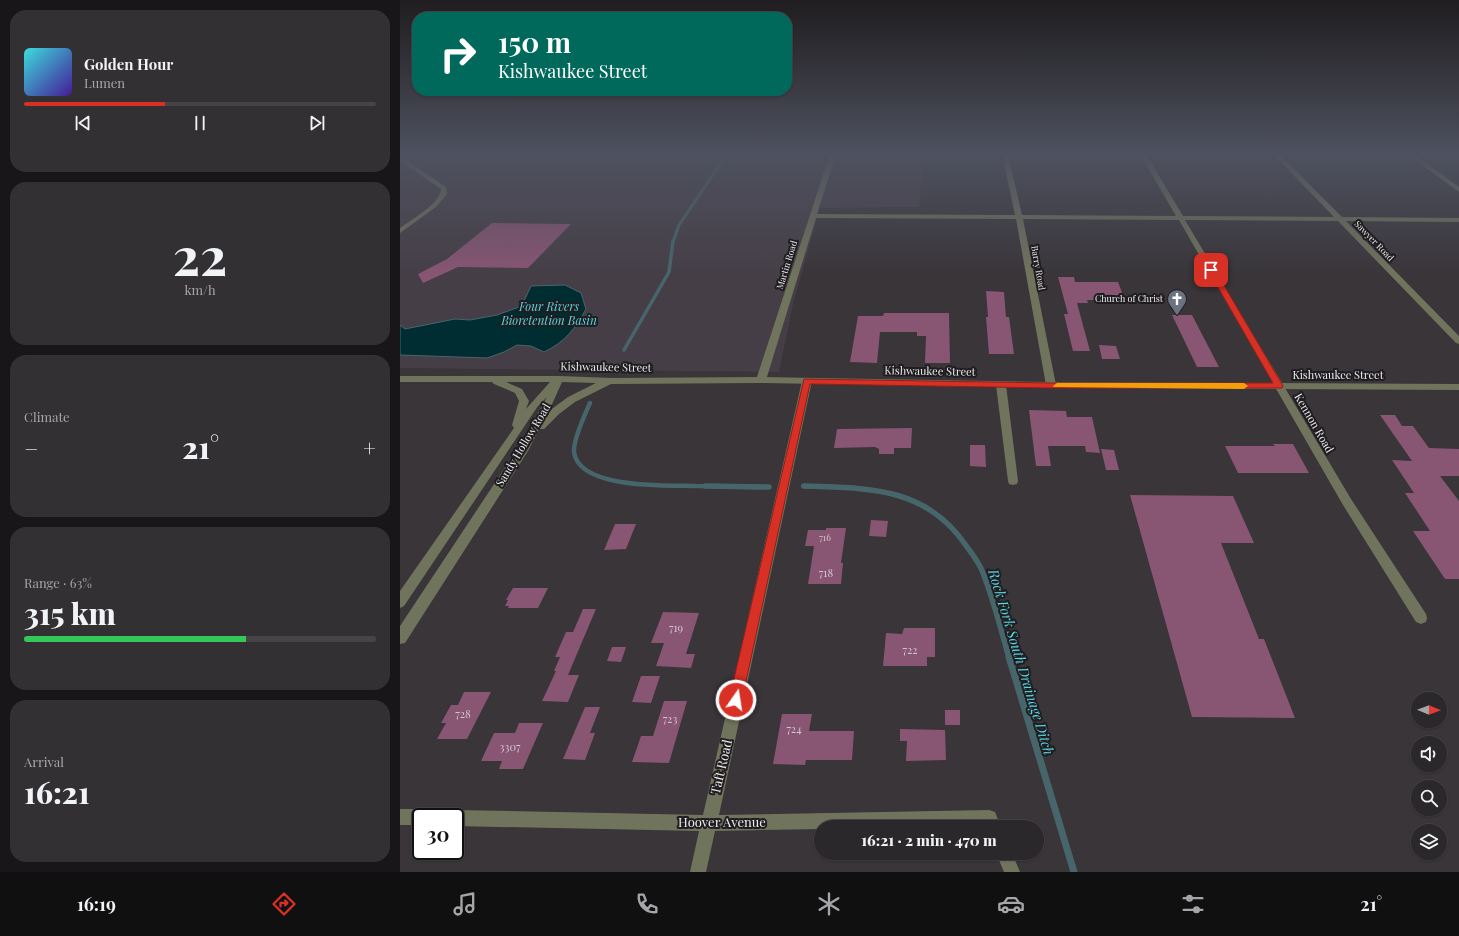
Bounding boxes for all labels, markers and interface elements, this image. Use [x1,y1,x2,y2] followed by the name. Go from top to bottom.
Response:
[498,23,571,60] text: 150 m
[432,28,484,80] icon: right
[84,54,173,74] text: Golden Hour
[498,59,647,83] text: Kishwaukee Street
[84,74,125,91] text: Lumen
[72,112,94,134] icon: previous
[189,112,211,134] icon: pause
[306,112,328,134] icon: next
[1352,218,1398,264] street label: Sawyer Road
[173,220,227,289] text: 22
[773,238,799,290] street label: Martin Road
[1029,245,1049,292] street label: Barry Road
[1194,253,1228,287] pin
[1200,259,1222,281] icon: arrive
[184,281,216,298] text: km/h
[1166,288,1188,316] church icon: Church of Christ
[1095,292,1164,304] place label: Church of Christ
[500,298,597,328] water label: Four Rivers Bioretention Basin
[560,358,652,375] street label: Kishwaukee Street
[884,362,976,379] street label: Kishwaukee Street
[1292,367,1384,382] street label: Kishwaukee Street
[1291,390,1338,456] street label: Kennon Road
[492,400,554,489] street label: Sandy Hollow Road
[24,408,70,425] text: Climate
[182,427,219,467] text: 21°
[24,433,38,463] text: −
[363,433,376,463] text: +
[819,531,831,543] house number: 716
[819,565,833,580] house number: 718
[984,566,1059,757] water label: Rock Fork South Drainage Ditch
[24,574,92,591] text: Range · 63%
[24,593,116,633] text: 315 km
[669,620,683,635] house number: 719
[902,642,918,657] house number: 722
[715,679,757,721] position arrow
[1411,692,1447,728] north arrow
[1411,692,1447,860] map controls
[455,706,471,721] house number: 728
[663,711,677,726] house number: 723
[786,721,802,736] house number: 724
[1411,736,1447,772] button: sound
[706,737,735,796] street label: Taft Road
[500,739,521,754] house number: 3307
[24,753,64,770] text: Arrival
[24,772,90,812] text: 16:21
[1411,780,1447,816] button: search
[412,808,464,860] speed limit sign: 30
[678,813,766,830] street label: Hoover Avenue
[1411,824,1447,860] button: layers
[861,830,997,850] text: 16:21 · 2 min · 470 m
[270,890,298,918] icon: directions
[451,890,479,918] icon: music
[633,890,661,918] icon: phone
[815,890,843,918] icon: climate
[997,890,1025,918] icon: car
[1179,890,1207,918] icon: filters
[77,892,116,916] text: 16:19
[1360,892,1382,916] text: 21°

